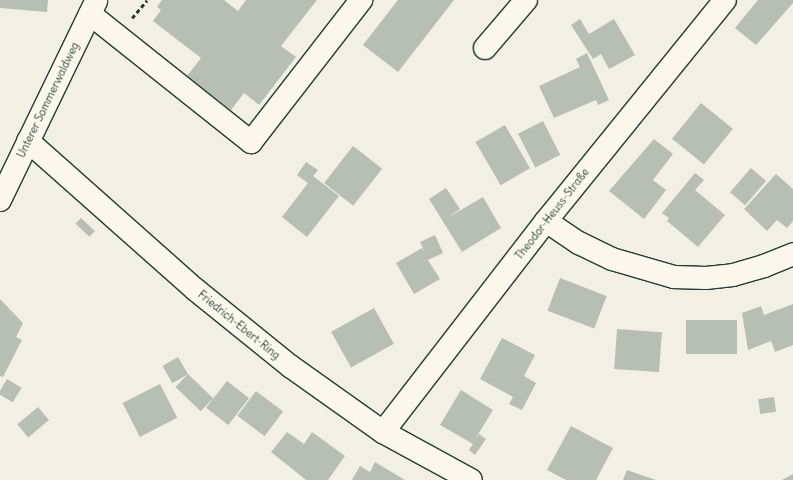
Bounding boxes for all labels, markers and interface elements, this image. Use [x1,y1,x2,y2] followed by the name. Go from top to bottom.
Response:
[14,40,82,160] street label: Unterer Sommerwaldweg
[512,166,592,262] street label: Theodor-Heuss-Straße
[195,288,283,362] street label: Friedrich-Ebert-Ring

